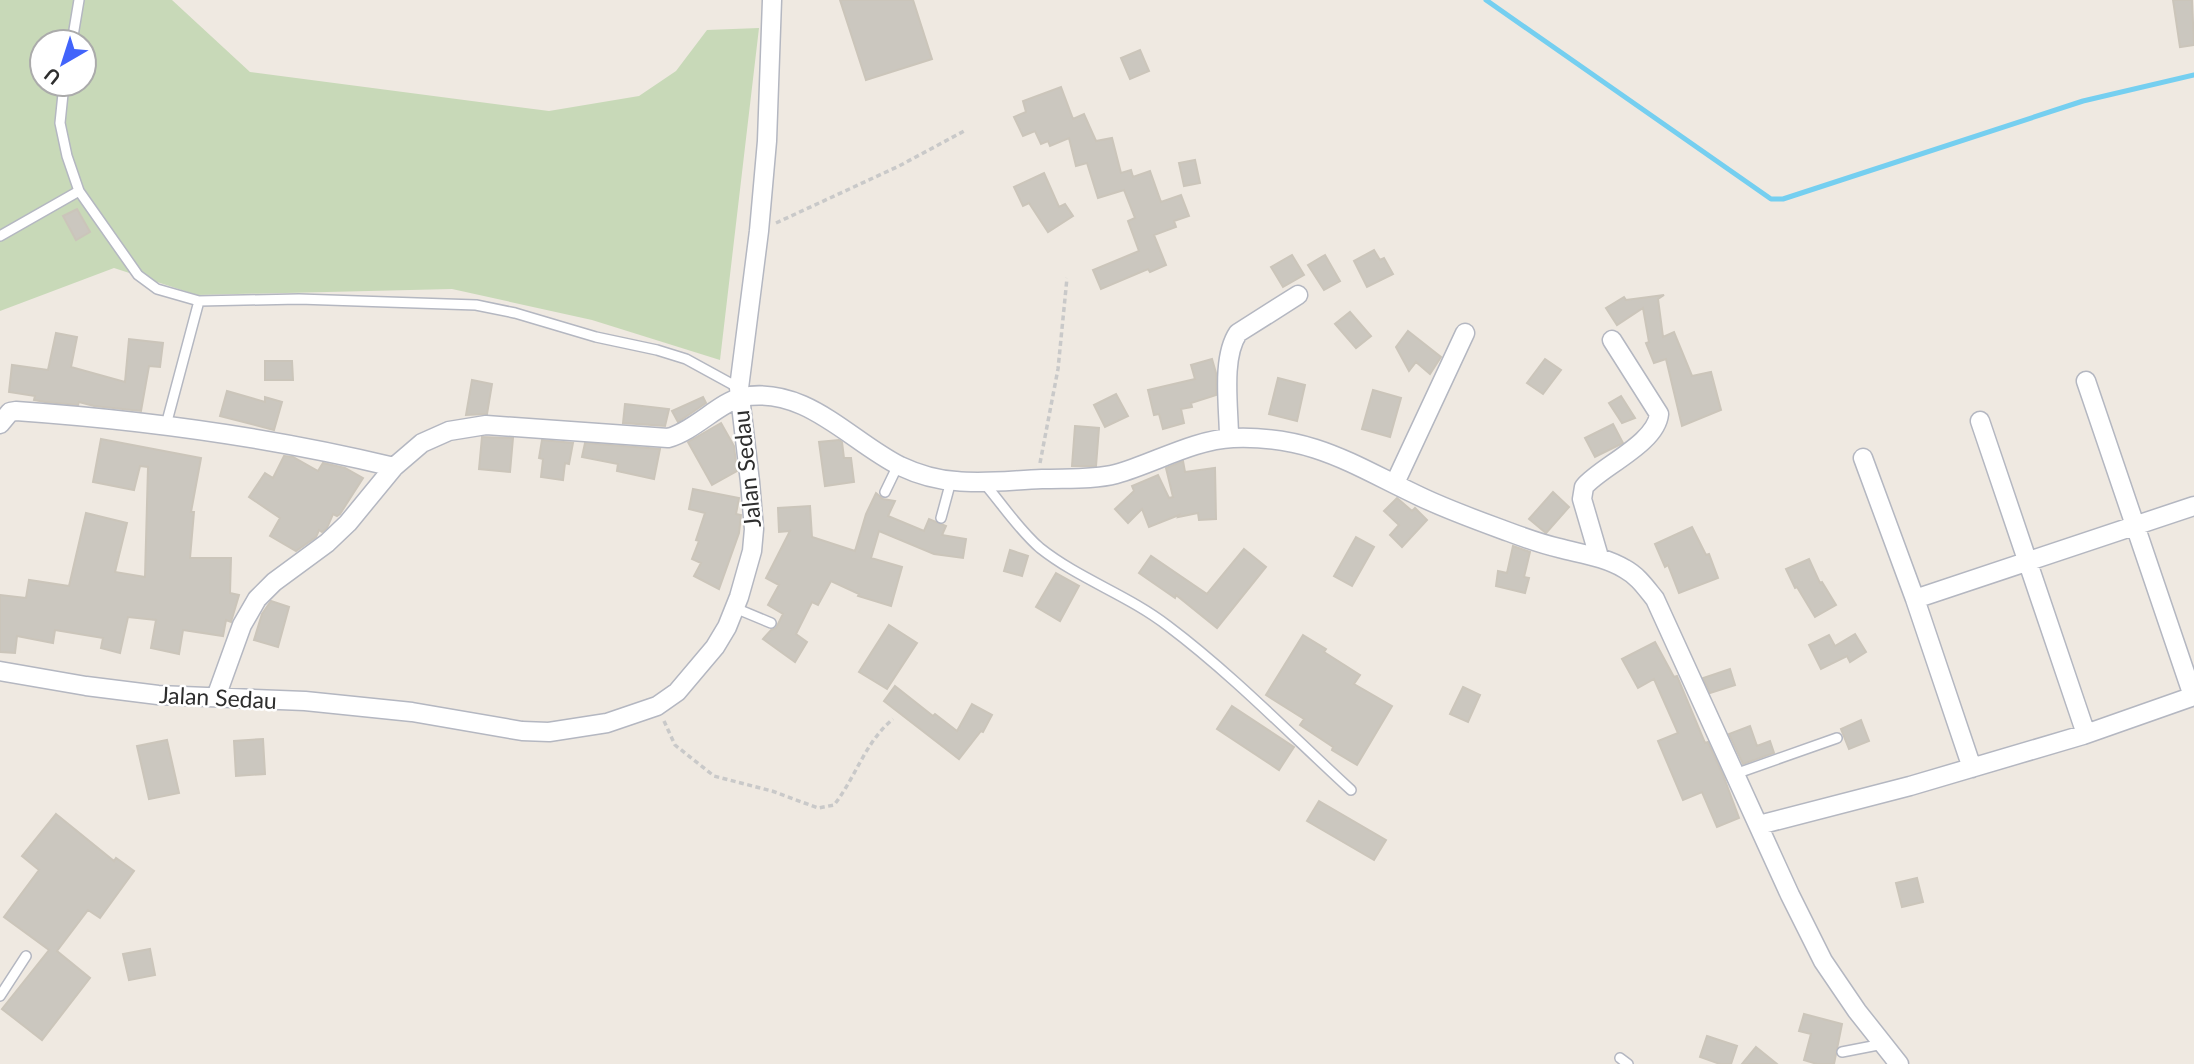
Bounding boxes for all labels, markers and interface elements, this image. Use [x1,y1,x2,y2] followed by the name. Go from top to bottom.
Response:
[28,28,98,98] north arrow
[39,63,65,90] text: U
[726,409,766,529] street label: Jalan Sedau
[158,680,278,714] street label: Jalan Sedau

